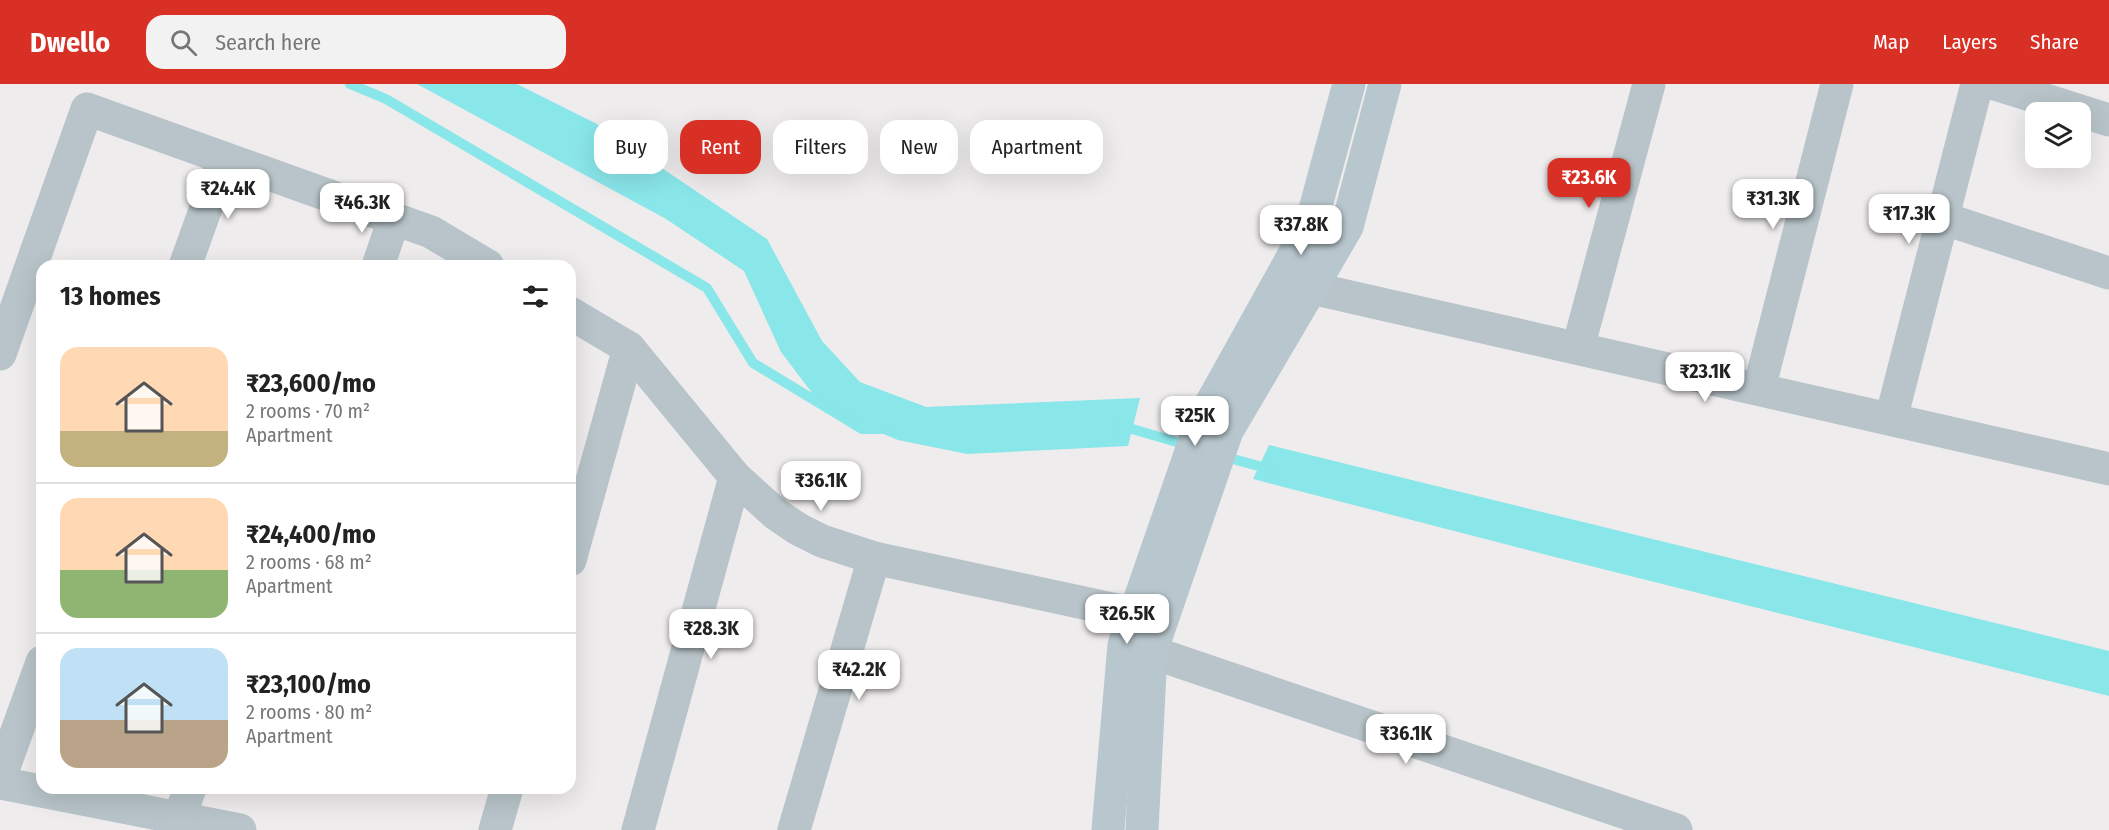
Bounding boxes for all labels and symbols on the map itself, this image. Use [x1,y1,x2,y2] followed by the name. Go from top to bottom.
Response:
[1540,158,1638,209] pin: ₹23.6K
[179,169,277,220] pin: ₹24.4K
[1724,179,1822,230] pin: ₹31.3K
[313,183,411,234] pin: ₹46.3K
[1860,194,1958,245] pin: ₹17.3K
[1252,205,1350,256] pin: ₹37.8K
[1656,352,1754,403] pin: ₹23.1K
[1159,396,1231,447] pin: ₹25K
[772,461,870,512] pin: ₹36.1K
[1078,594,1176,645] pin: ₹26.5K
[662,609,760,660] pin: ₹28.3K
[810,650,908,701] pin: ₹42.2K
[1357,714,1455,765] pin: ₹36.1K

